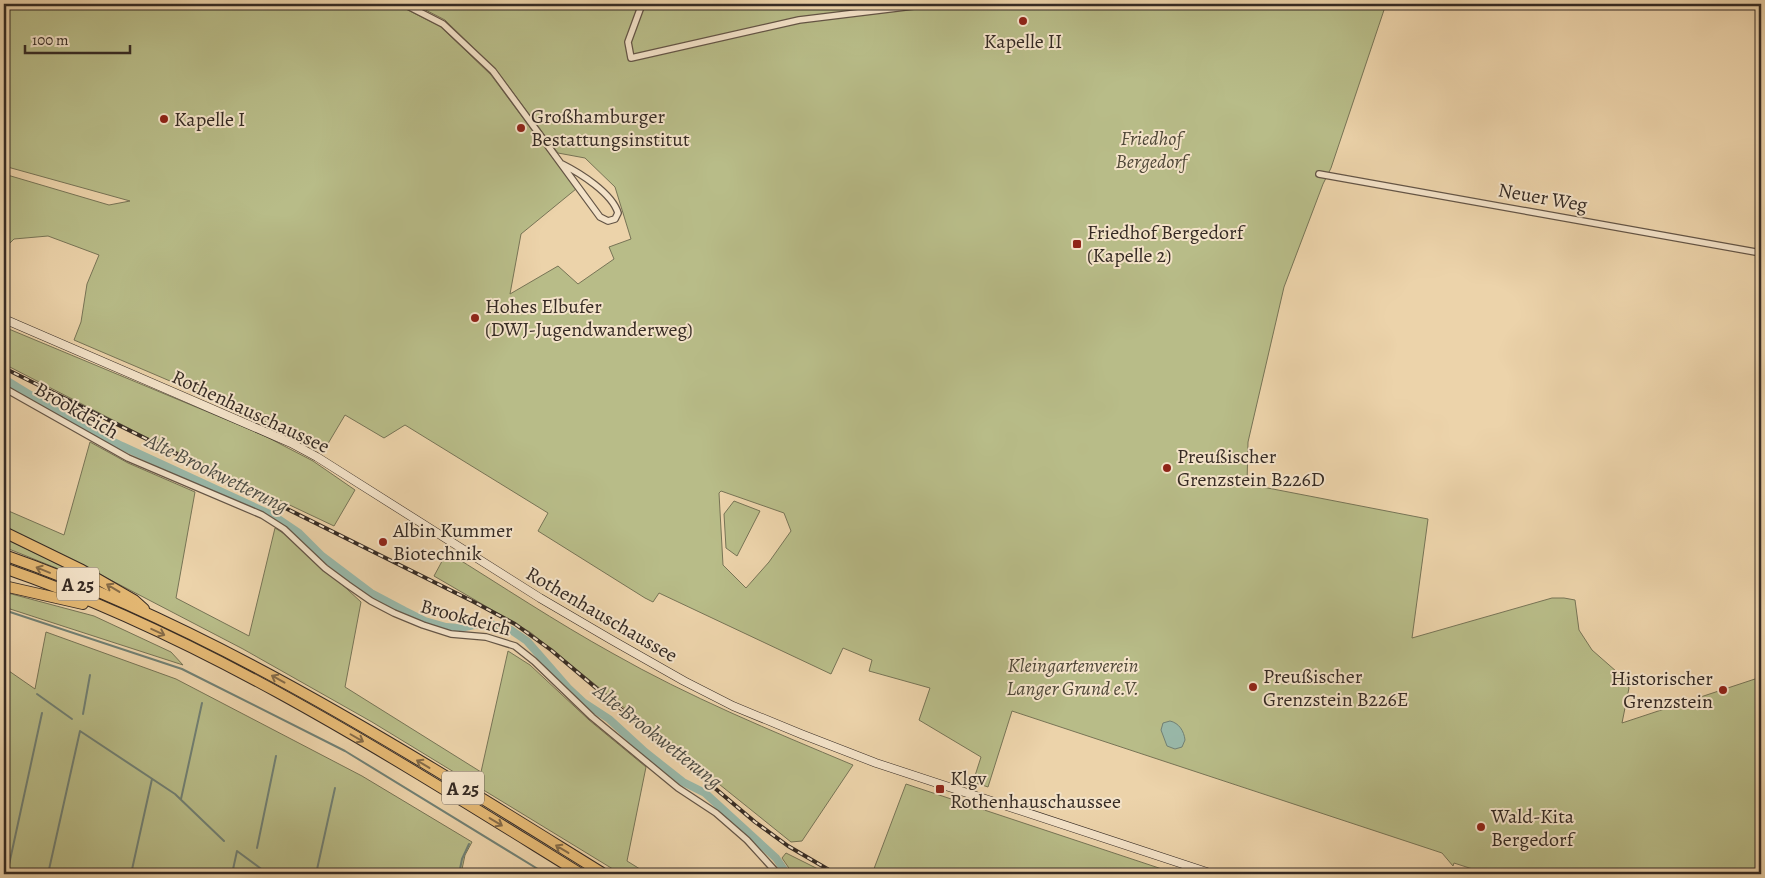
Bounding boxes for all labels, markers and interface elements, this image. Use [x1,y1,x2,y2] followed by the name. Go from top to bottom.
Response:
[1017,15,1029,27] marker: Kapelle II
[25,22,130,54] scale bar
[984,28,1062,55] place label: Kapelle II
[32,30,69,50] text: 100 m
[531,103,690,153] place label: Großhamburger Bestattungsinstitut
[174,106,245,133] place label: Kapelle I
[158,113,170,125] marker: Kapelle I
[515,122,527,134] marker: Großhamburger Bestattungsinstitut
[1116,125,1190,175] park label: Friedhof Bergedorf
[1496,176,1590,219] street label: Neuer Weg
[1087,219,1247,269] place label: Friedhof Bergedorf (Kapelle 2)
[1071,238,1083,250] marker: Friedhof Bergedorf (Kapelle 2)
[485,293,693,343] place label: Hohes Elbufer (DWJ-Jugendwanderweg)
[469,312,481,324] marker: Hohes Elbufer (DWJ-Jugendwanderweg)
[168,363,334,460] street label: Rothenhauschaussee
[30,375,124,446] street label: Brookdeich
[140,426,294,520] water label: Alte Brookwetterung
[1177,443,1325,493] place label: Preußischer Grenzstein B226D
[1161,462,1173,474] marker: Preußischer Grenzstein B226D
[392,517,513,567] place label: Albin Kummer Biotechnik
[377,536,389,548] marker: Albin Kummer Biotechnik
[521,560,683,669] street label: Rothenhauschaussee
[36,565,51,574] one-way arrow
[57,568,99,600] road number: A 25
[106,582,120,592] one-way arrow
[417,592,515,643] street label: Brookdeich
[150,628,165,638] one-way arrow
[1007,652,1139,702] park label: Kleingartenverein Langer Grund e.V.
[1263,663,1409,713] place label: Preußischer Grenzstein B226E
[1611,665,1713,715] place label: Historischer Grenzstein
[271,674,286,684] one-way arrow
[587,676,729,795] water label: Alte Brookwetterung
[1247,681,1259,693] marker: Preußischer Grenzstein B226E
[1717,684,1729,696] marker: Historischer Grenzstein
[349,733,363,743] one-way arrow
[417,759,431,769] one-way arrow
[950,765,1121,815] place label: Klgv Rothenhauschaussee
[442,771,484,804] road number: A 25
[934,783,946,795] marker: Klgv Rothenhauschaussee
[1490,803,1577,853] place label: Wald-Kita Bergedorf
[488,817,502,827] one-way arrow
[1475,821,1487,833] marker: Wald-Kita Bergedorf
[556,843,570,853] one-way arrow

